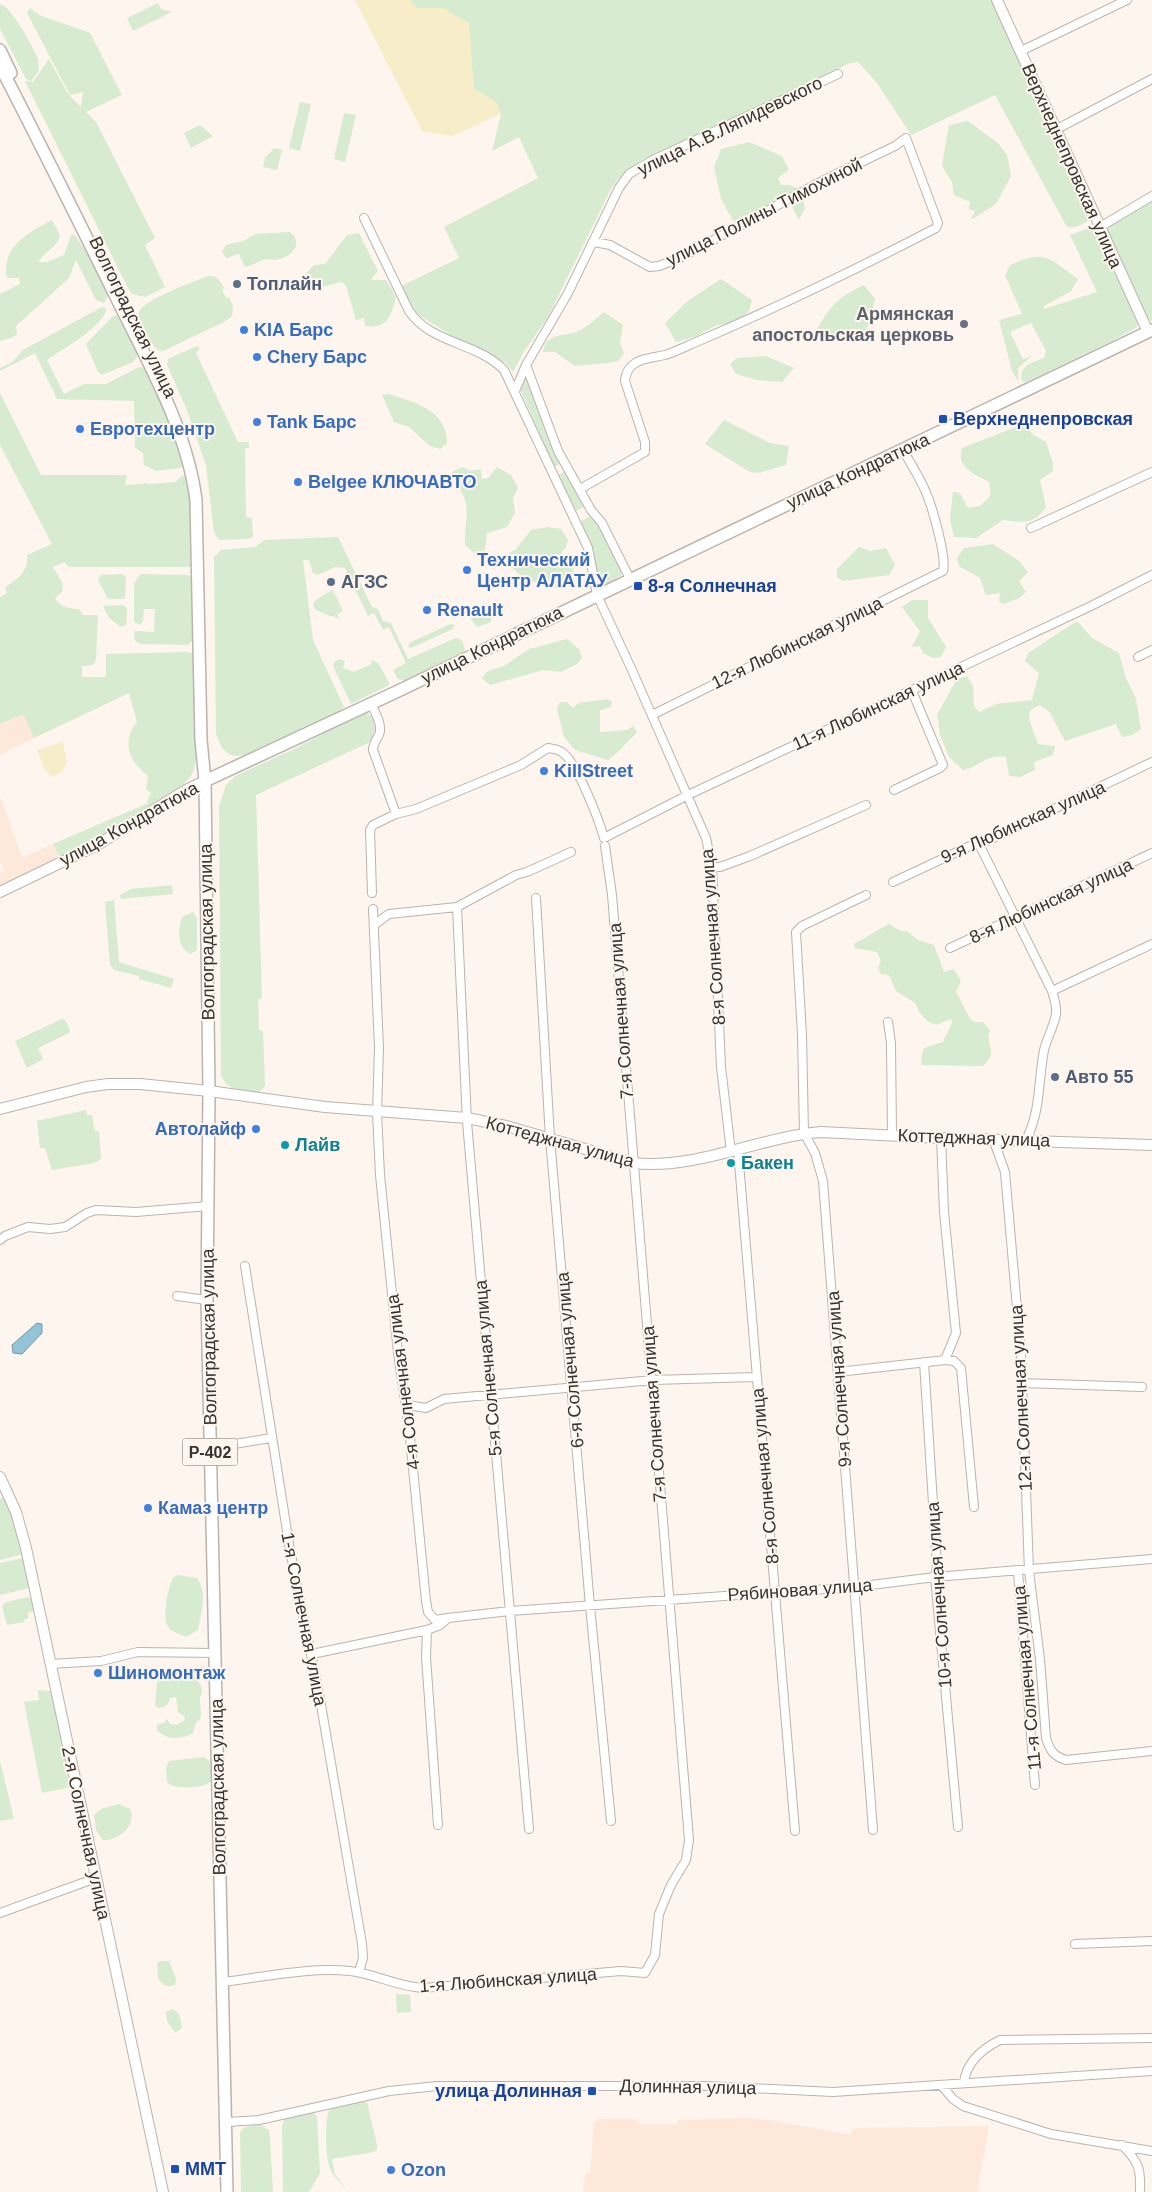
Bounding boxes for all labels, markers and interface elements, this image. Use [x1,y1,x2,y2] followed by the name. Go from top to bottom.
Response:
[1018,61,1127,272] street label: Верхнеднепровская улица
[634,73,826,179] street label: улица А.В.Ляпидевского
[663,154,865,270] street label: улица Полины Тимохиной
[85,233,181,402] street label: Волгоградская улица
[247,274,322,294] place label: Топлайн
[231,278,243,290] marker: Топлайн
[752,304,954,345] place label: Армянская апостольская церковь
[958,318,970,330] marker: Армянская апостольская церковь
[254,320,333,340] place label: KIA Барс
[238,324,250,336] marker: KIA Барс
[267,347,367,367] place label: Chery Барс
[251,351,263,363] marker: Chery Барс
[953,409,1133,429] place label: Верхнеднепровская
[267,412,357,432] place label: Tank Барс
[937,413,949,425] marker: Верхнеднепровская
[251,416,263,428] marker: Tank Барс
[90,419,215,439] place label: Евротехцентр
[74,423,86,435] marker: Евротехцентр
[783,429,933,513] street label: улица Кондратюка
[308,472,476,492] place label: Belgee КЛЮЧАВТО
[292,476,304,488] marker: Belgee КЛЮЧАВТО
[477,550,608,591] place label: Технический Центр АЛАТАУ
[461,564,473,576] marker: Технический Центр АЛАТАУ
[341,572,388,592] place label: АГЗС
[325,576,337,588] marker: АГЗС
[648,576,777,596] place label: 8-я Солнечная
[632,580,644,592] marker: 8-я Солнечная
[708,592,887,693] street label: 12-я Любинская улица
[437,600,503,620] place label: Renault
[418,602,567,688] street label: улица Кондратюка
[421,604,433,616] marker: Renault
[789,657,968,754] street label: 11-я Любинская улица
[554,761,633,781] place label: KillStreet
[538,765,550,777] marker: KillStreet
[938,776,1109,867] street label: 9-я Любинская улица
[56,777,203,870] street label: улица Кондратюка
[195,842,219,1021] street label: Волгоградская улица
[697,847,729,1026] street label: 8-я Солнечная улица
[966,854,1137,948] street label: 8-я Любинская улица
[605,921,637,1100] street label: 7-я Солнечная улица
[1065,1067,1133,1087] place label: Авто 55
[1049,1071,1061,1083] marker: Авто 55
[484,1113,637,1172] street label: Коттеджная улица
[155,1119,246,1139] place label: Автолайф
[250,1123,262,1135] marker: Автолайф
[897,1125,1052,1151] street label: Коттеджная улица
[295,1135,340,1155] place label: Лайв
[279,1139,291,1151] marker: Лайв
[741,1153,794,1173] place label: Бакен
[725,1157,737,1169] marker: Бакен
[197,1247,221,1426] street label: Волгоградская улица
[552,1270,588,1449] street label: 6-я Солнечная улица
[470,1278,506,1457] street label: 5-я Солнечная улица
[823,1289,855,1468] street label: 9-я Солнечная улица
[382,1292,424,1471] street label: 4-я Солнечная улица
[1006,1303,1036,1492] street label: 12-я Солнечная улица
[638,1324,670,1503] street label: 7-я Солнечная улица
[747,1386,783,1565] street label: 8-я Солнечная улица
[182,1438,238,1465] road number: Р-402
[158,1498,268,1518] place label: Камаз центр
[922,1500,955,1689] street label: 10-я Солнечная улица
[142,1502,154,1514] marker: Камаз центр
[277,1530,331,1709] street label: 1-я Солнечная улица
[727,1575,874,1605] street label: Рябиновая улица
[1009,1584,1045,1771] street label: 11-я Солнечная улица
[108,1663,226,1683] place label: Шиномонтаж
[92,1667,104,1679] marker: Шиномонтаж
[206,1697,230,1876] street label: Волгоградская улица
[58,1744,114,1923] street label: 2-я Солнечная улица
[419,1964,598,1996] street label: 1-я Любинская улица
[619,2076,757,2098] street label: Долинная улица
[435,2081,582,2101] place label: улица Долинная
[586,2085,598,2097] marker: улица Долинная
[185,2159,226,2179] place label: ММТ
[401,2160,446,2180] place label: Ozon
[169,2163,181,2175] marker: ММТ
[385,2164,397,2176] marker: Ozon

